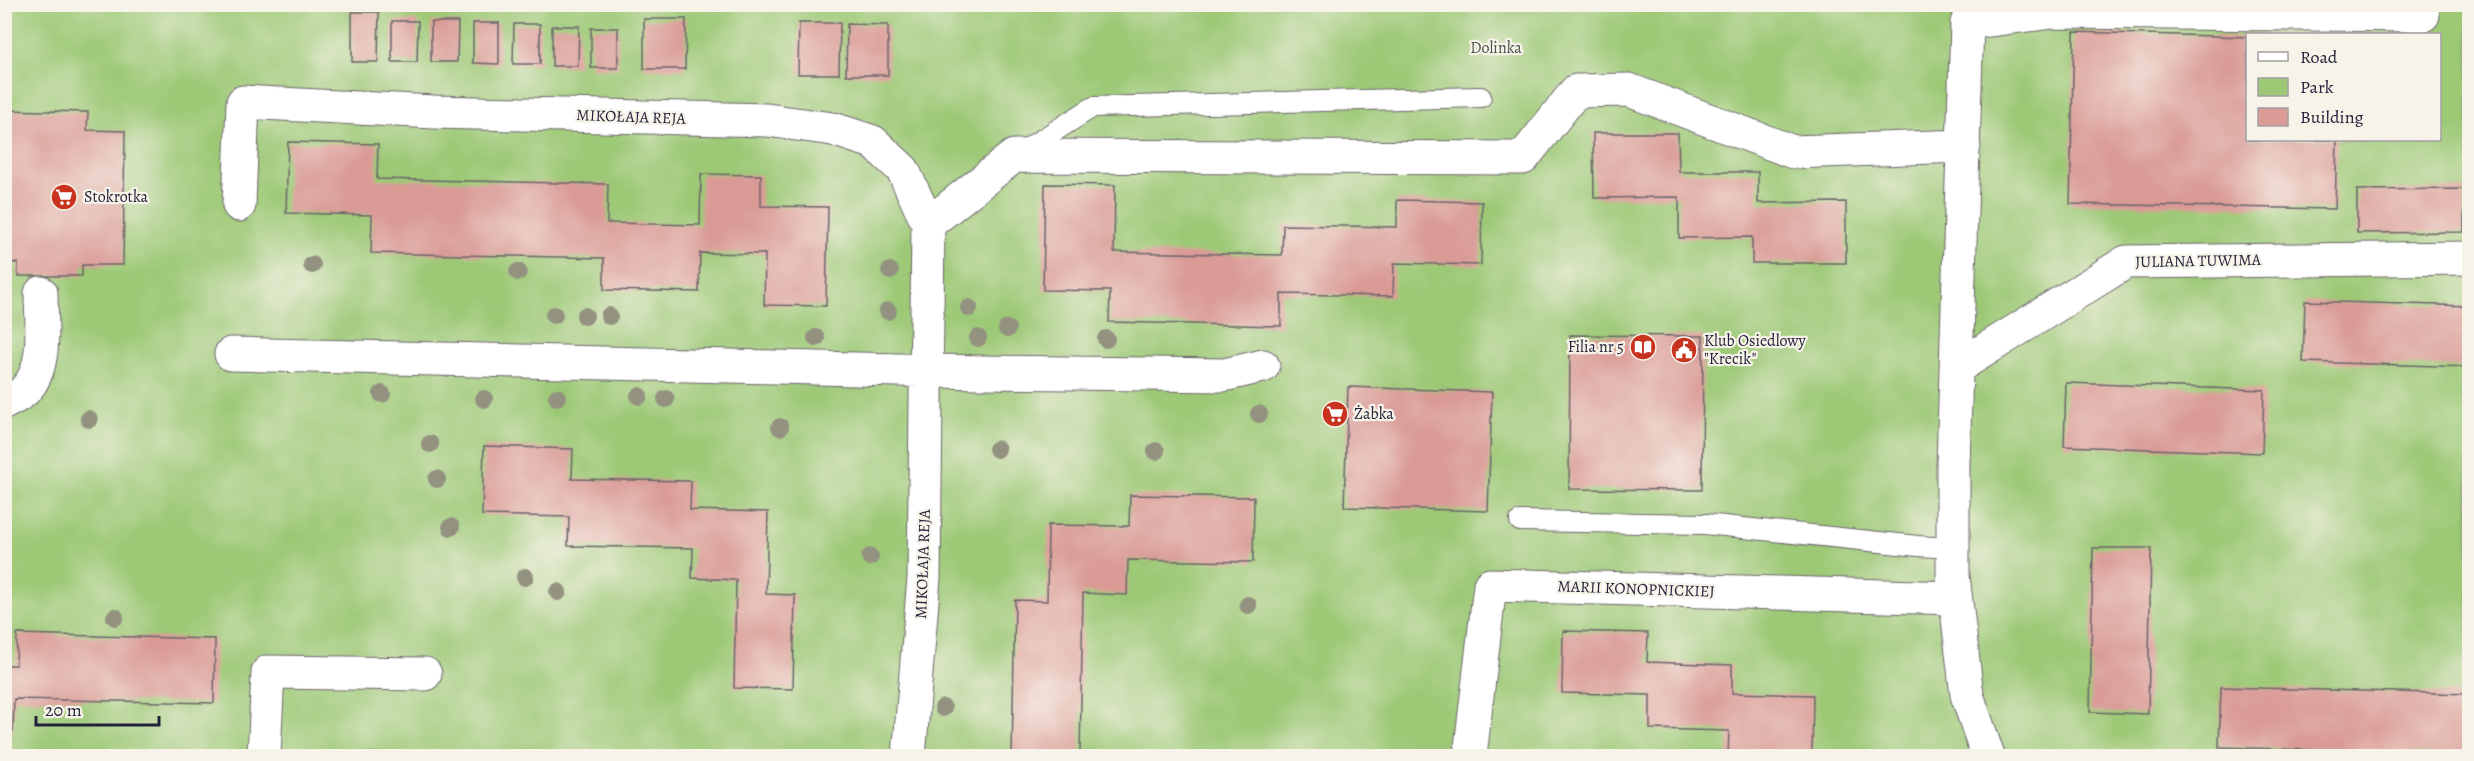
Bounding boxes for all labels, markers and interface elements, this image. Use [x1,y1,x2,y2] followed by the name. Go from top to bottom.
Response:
[2246,33,2441,141] legend
[1470,37,1522,59] park label: Dolinka
[2300,45,2338,69] text: Road
[2300,75,2334,99] text: Park
[576,104,687,130] street label: MIKOŁAJA REJA
[2300,105,2364,129] text: Building
[49,182,79,212] supermarket icon: Stokrotka
[84,186,149,208] place label: Stokrotka
[2135,249,2262,273] street label: JULIANA TUWIMA
[1704,330,1807,370] place label: Klub Osiedlowy "Krecik"
[1628,332,1658,362] library icon: Filia nr 5
[1669,335,1699,365] public building icon: Klub Osiedlowy "Krecik"
[1568,336,1624,358] place label: Filia nr 5
[1320,399,1350,429] supermarket icon: Żabka
[1354,403,1394,425] place label: Żabka
[910,508,936,619] street label: MIKOŁAJA REJA
[1557,575,1715,603] street label: MARII KONOPNICKIEJ
[36,689,159,727] scale bar
[45,698,82,722] text: 20 m

